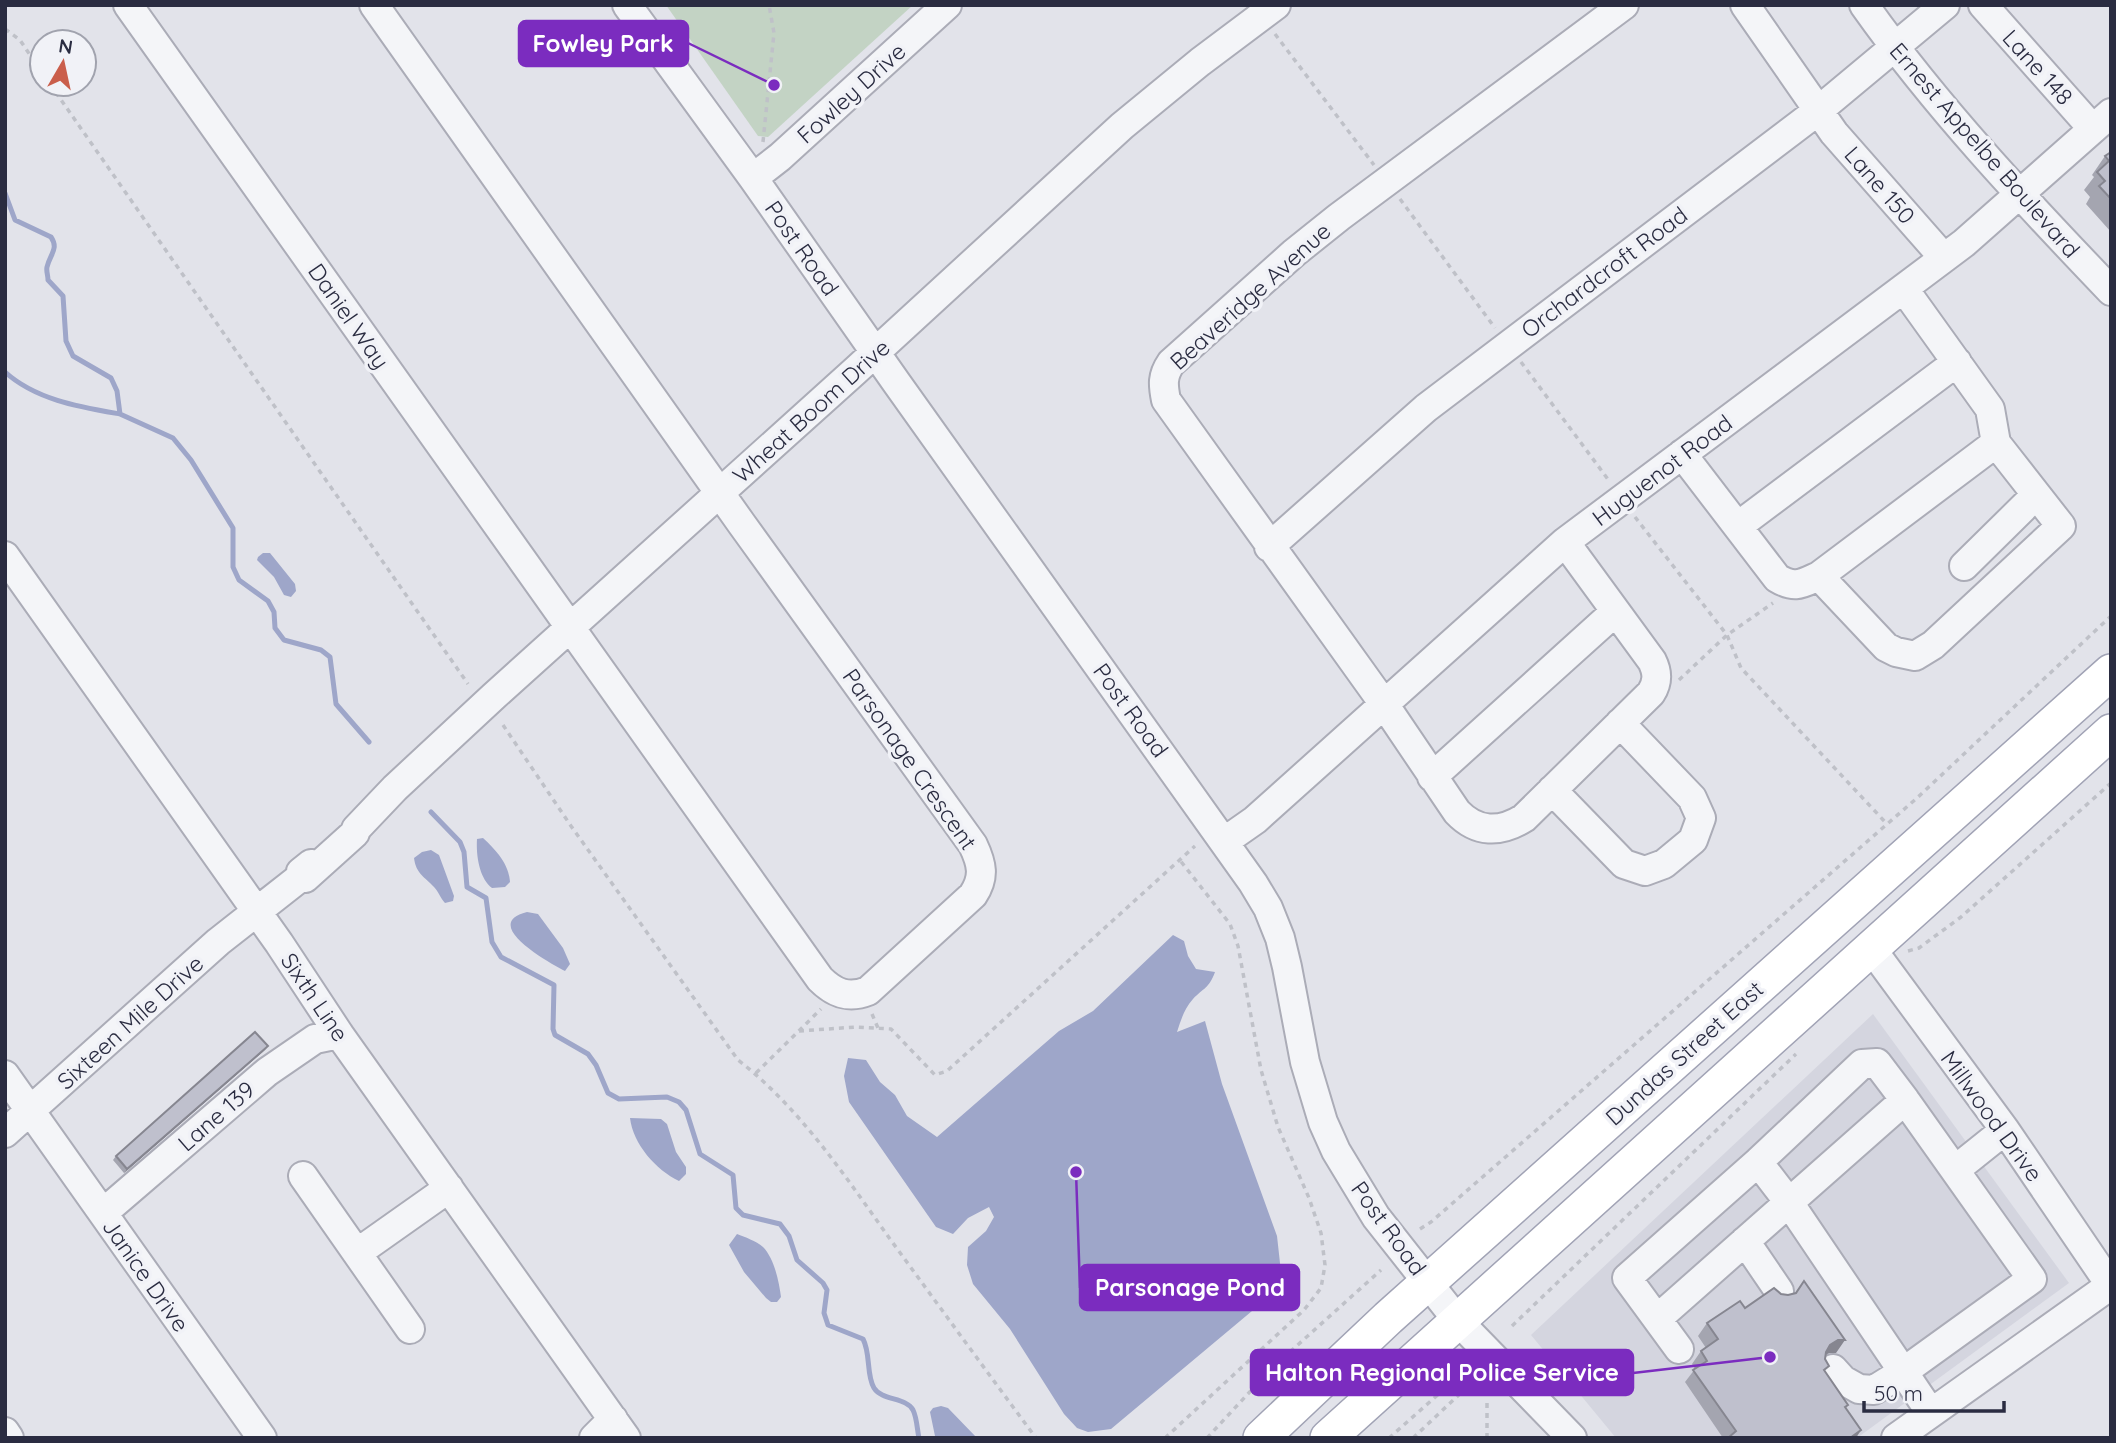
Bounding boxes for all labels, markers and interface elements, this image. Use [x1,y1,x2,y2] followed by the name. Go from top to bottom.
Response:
[519,21,688,66] callout: Fowley Park
[1997,23,2079,111] street label: Lane 148
[28,28,98,98] north arrow
[532,28,674,58] text: Fowley Park
[57,33,74,59] text: N
[791,37,911,149] street label: Fowley Drive
[1884,37,2086,263] street label: Ernest Appelbe Boulevard
[1838,140,1922,230] street label: Lane 150
[759,195,845,301] street label: Post Road
[1515,200,1693,344] street label: Orchardcroft Road
[1164,216,1336,376] street label: Beaveridge Avenue
[302,258,396,374] street label: Daniel Way
[726,333,896,489] street label: Wheat Boom Drive
[1586,408,1738,532] street label: Huguenot Road
[1087,657,1175,763] street label: Post Road
[837,663,984,855] street label: Parsonage Crescent
[275,947,355,1047] street label: Sixth Line
[51,949,209,1095] street label: Sixteen Mile Drive
[1599,974,1769,1132] street label: Dundas Street East
[1935,1045,2049,1187] street label: Millwood Drive
[172,1075,260,1157] street label: Lane 139
[1345,1175,1433,1281] street label: Post Road
[96,1213,196,1337] street label: Janice Drive
[1080,1265,1299,1310] callout: Parsonage Pond
[1095,1272,1285,1302] text: Parsonage Pond
[1251,1350,1633,1395] callout: Halton Regional Police Service
[1265,1357,1619,1387] text: Halton Regional Police Service
[1864,1370,2004,1414] scale bar
[1874,1380,1923,1406] text: 50 m

